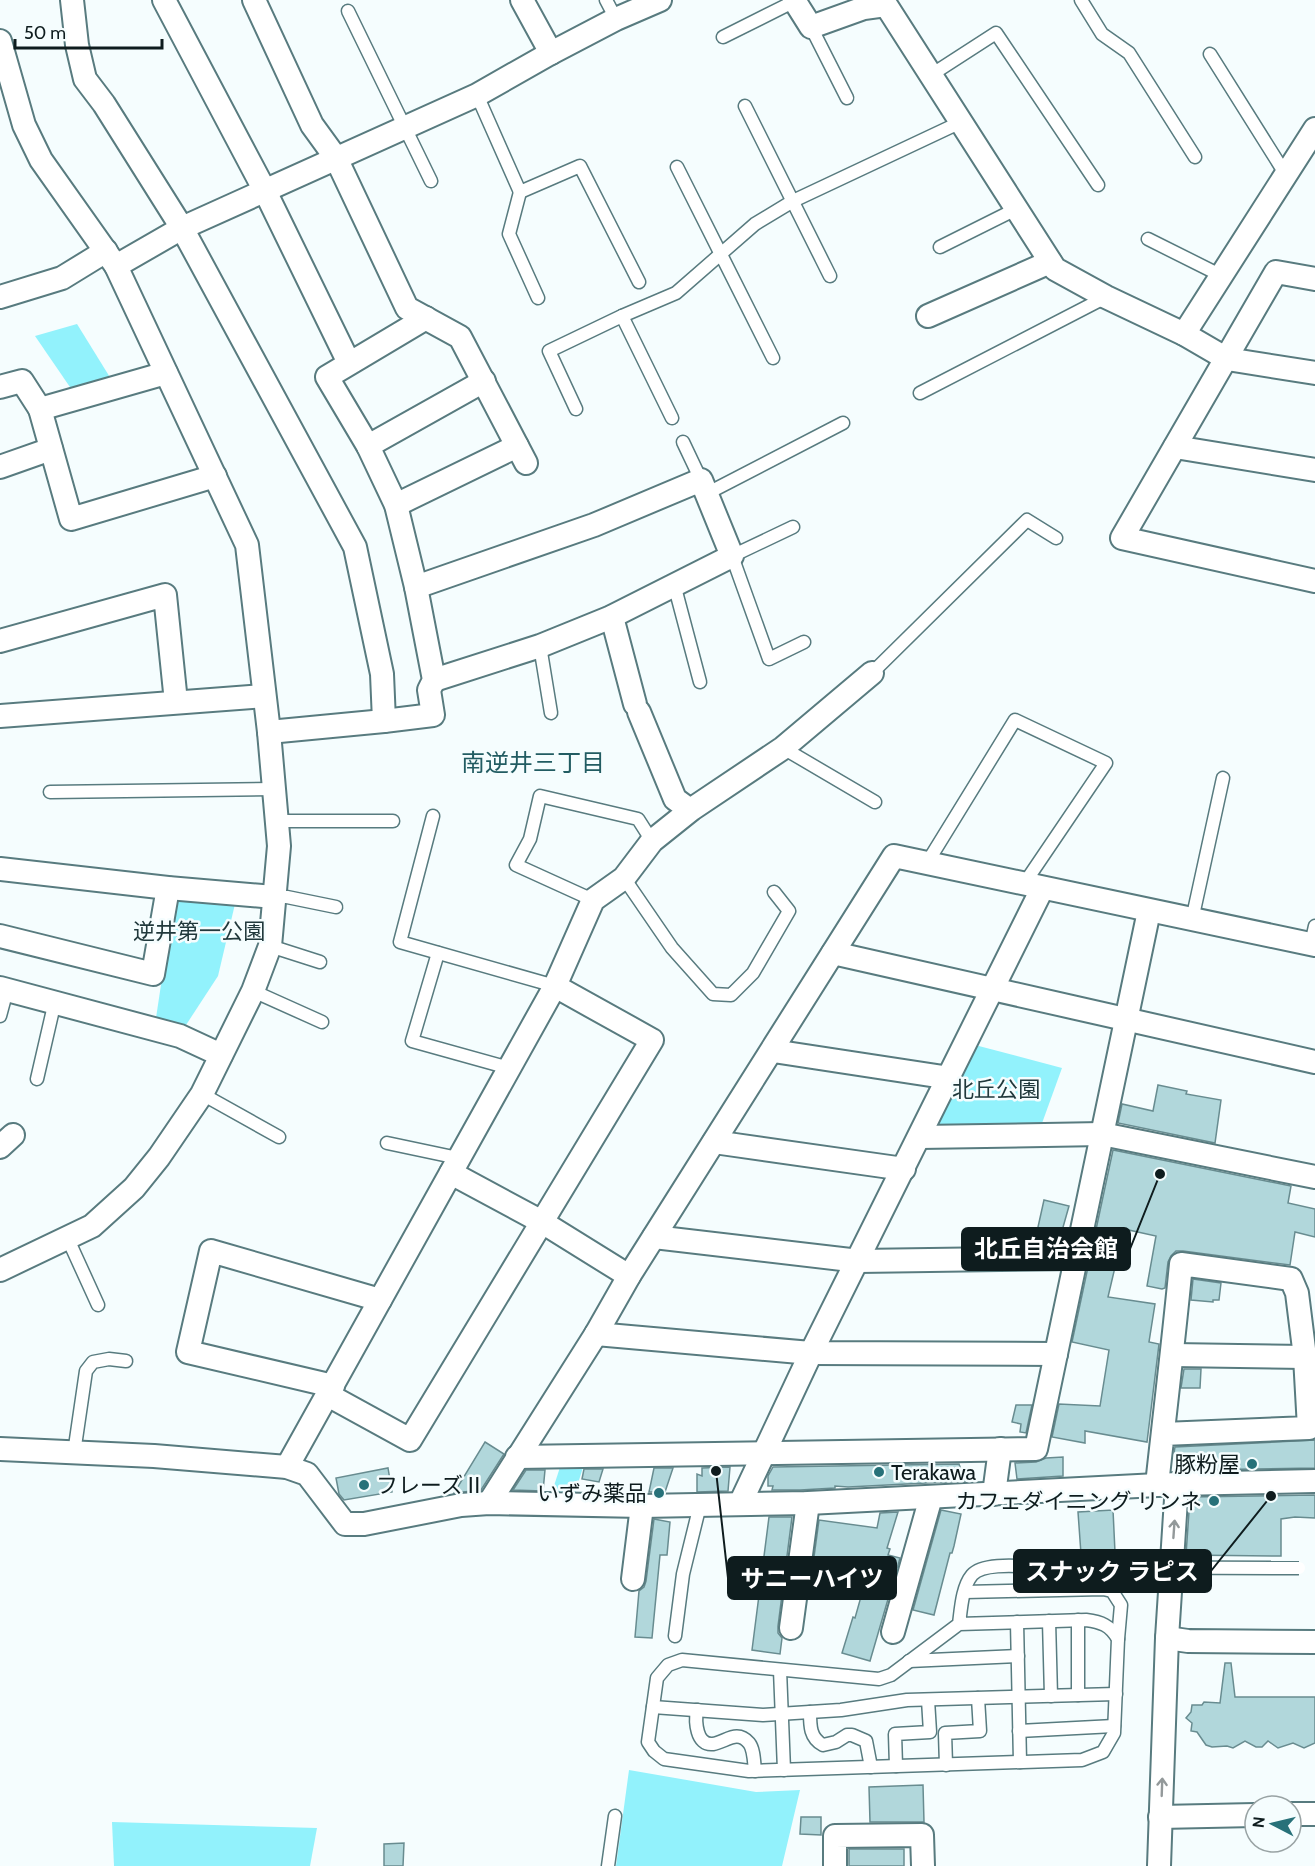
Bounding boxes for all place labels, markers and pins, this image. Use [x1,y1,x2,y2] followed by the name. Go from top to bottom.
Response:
[962,1228,1130,1270] callout: 北丘自治会館
[1174,1451,1240,1478] place label: 豚粉屋
[1245,1457,1259,1471] marker: 豚粉屋
[891,1459,976,1486] place label: Terakawa
[872,1465,886,1479] marker: Terakawa
[376,1472,485,1499] place label: フレーズⅡ
[357,1478,371,1492] marker: フレーズⅡ
[537,1480,647,1507] place label: いずみ薬品
[652,1486,666,1500] marker: いずみ薬品
[955,1488,1202,1515] place label: カフェダイニング リンネ
[1207,1494,1221,1508] marker: カフェダイニング リンネ
[1014,1550,1211,1592] callout: スナック ラピス
[728,1557,896,1599] callout: サニーハイツ

